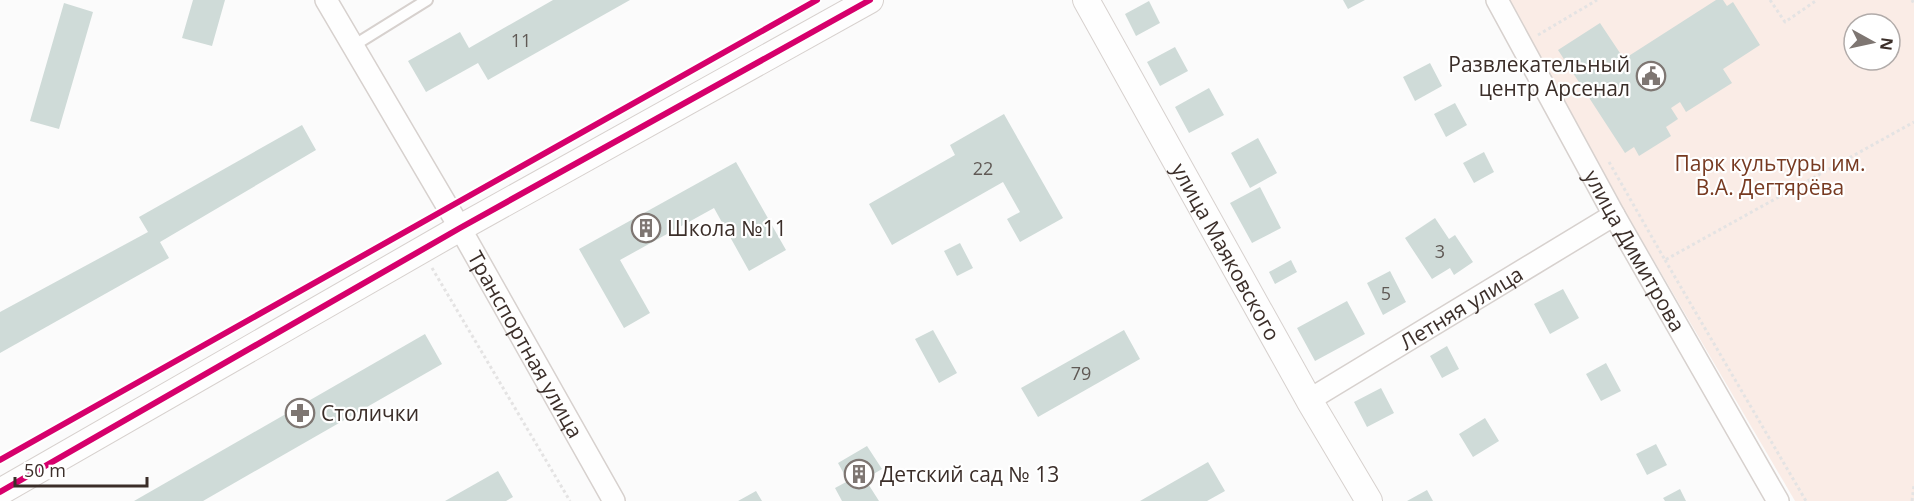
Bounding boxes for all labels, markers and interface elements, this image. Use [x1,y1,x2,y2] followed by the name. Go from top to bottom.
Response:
[1842,12,1902,72] north arrow
[511,28,531,52] house number: 11
[1875,36,1899,52] text: N
[1448,50,1630,102] place label: Развлекательный центр Арсенал
[1635,60,1667,92] public building icon: Развлекательный центр Арсенал
[1675,149,1866,201] park label: Парк культуры им. В.А. Дегтярёва
[973,156,993,180] house number: 22
[1165,158,1287,345] street label: улица Маяковского
[1578,165,1692,337] street label: улица Димитрова
[630,212,662,244] building icon: Школа №11
[667,214,787,242] place label: Школа №11
[1435,239,1445,263] house number: 3
[462,246,590,443] street label: Транспортная улица
[1394,260,1528,356] street label: Летняя улица
[1381,281,1391,305] house number: 5
[1071,361,1091,385] house number: 79
[284,397,316,429] pharmacy icon: Столички
[321,399,419,427] place label: Столички
[15,450,147,488] scale bar
[24,458,66,482] text: 50 m
[843,458,875,490] building icon: Детский сад № 13
[880,460,1059,488] place label: Детский сад № 13

